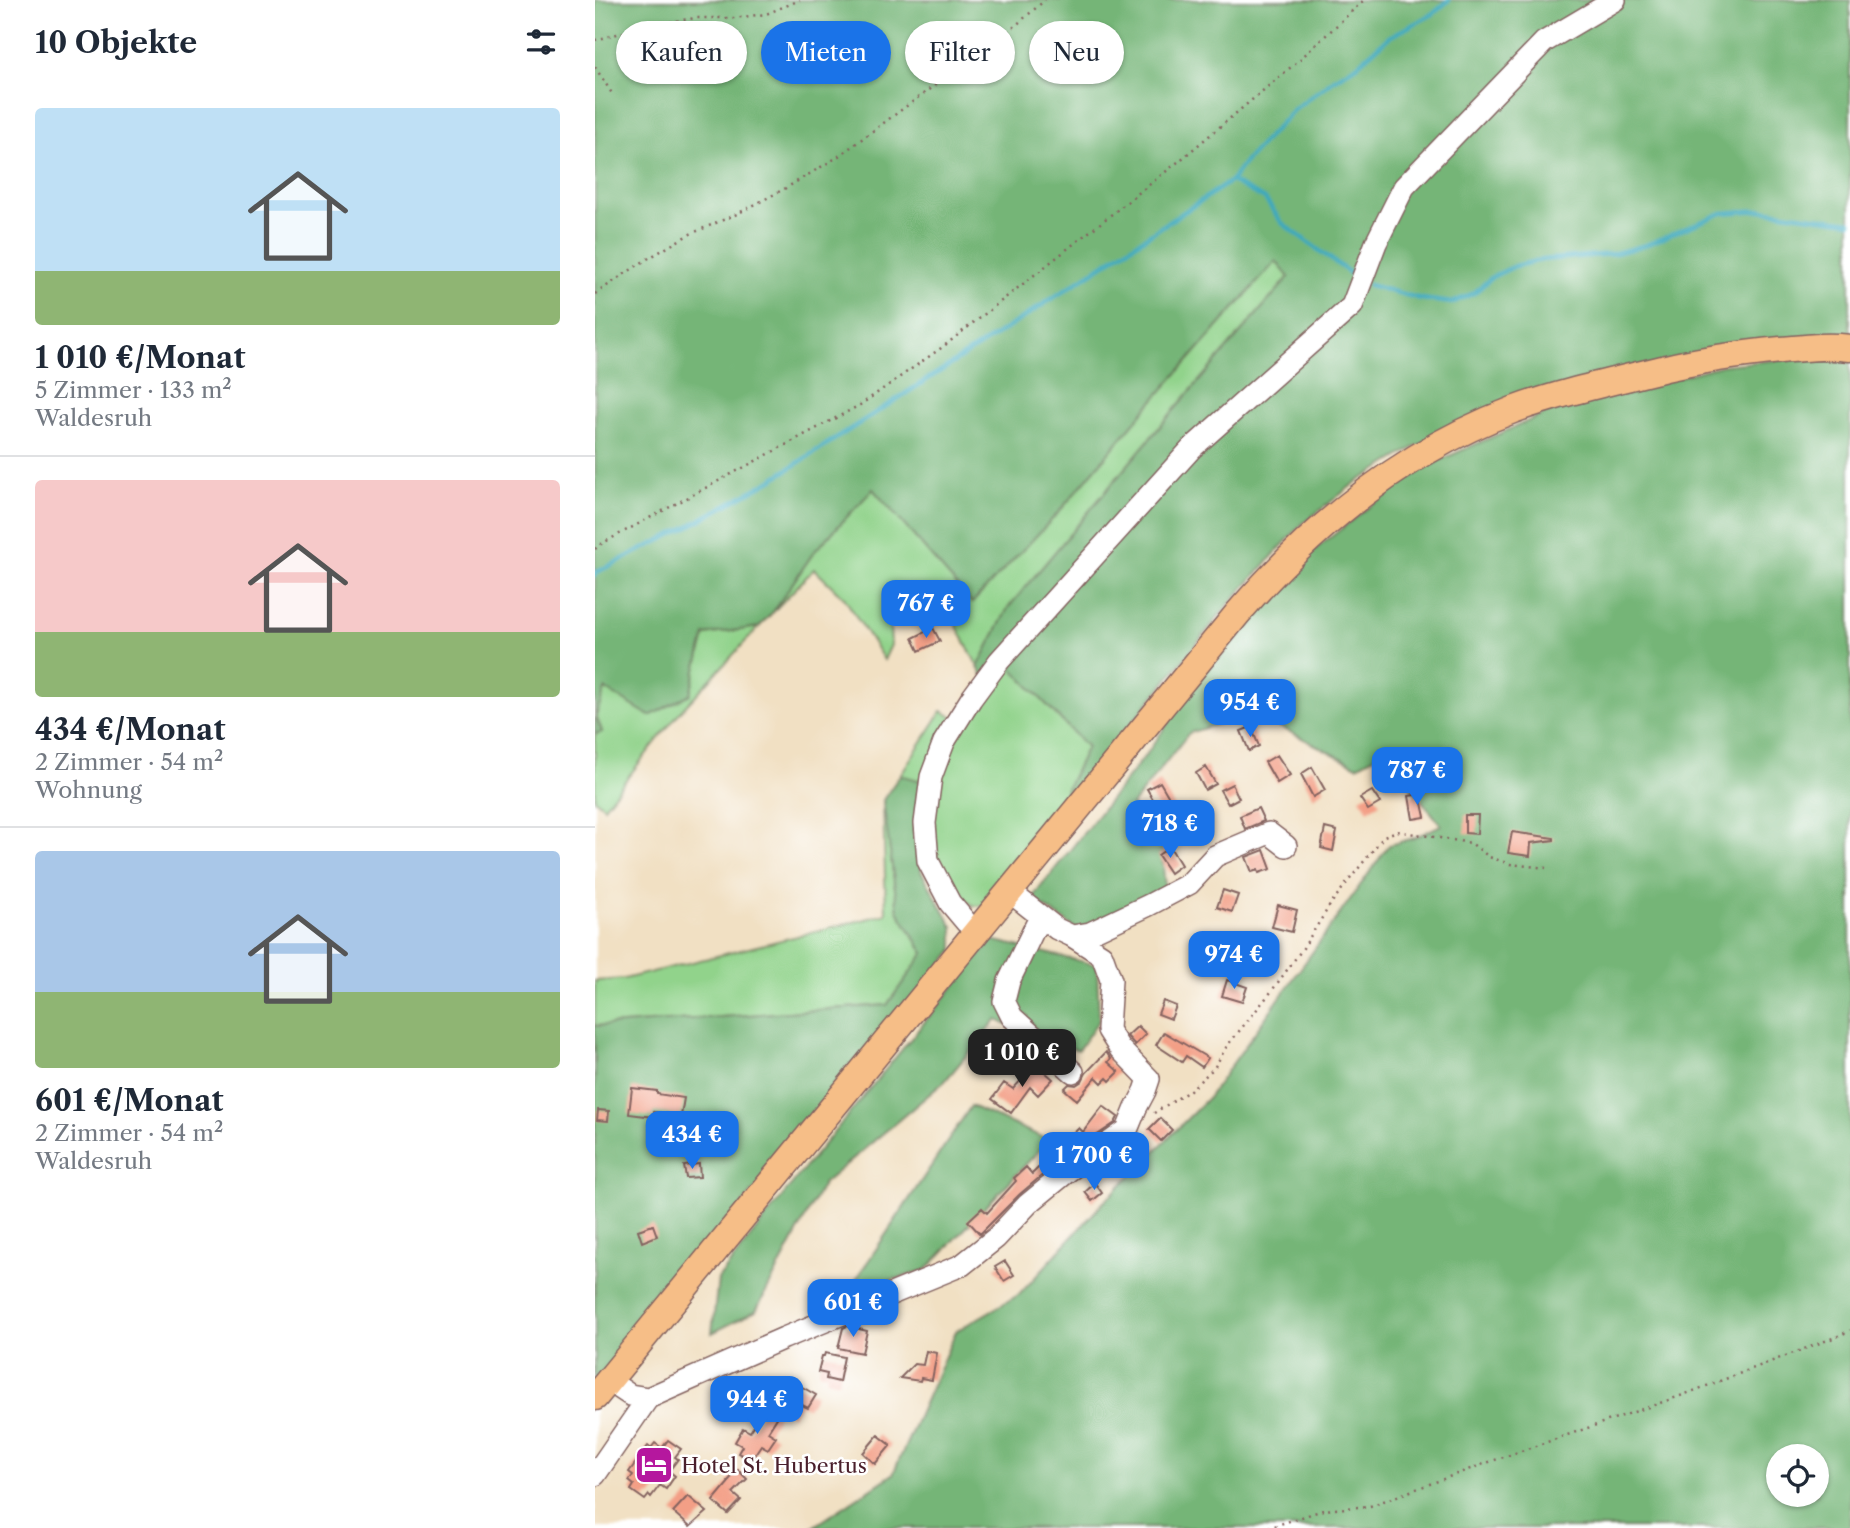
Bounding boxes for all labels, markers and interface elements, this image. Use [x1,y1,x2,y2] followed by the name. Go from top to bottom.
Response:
[616,21,747,84] chip: Kaufen
[761,21,891,84] chip: Mieten
[905,21,1015,84] chip: Filter
[1029,21,1124,84] chip: Neu
[522,23,560,61] icon: filters
[35,24,197,61] text: 10 Objekte
[235,153,361,279] icon: home
[35,339,246,376] text: 1 010 €/Monat
[35,376,232,404] text: 5 Zimmer · 133 m²
[35,404,152,432] text: Waldesruh
[235,525,361,651] icon: home
[877,580,975,640] pin: 767 €
[897,589,955,617] text: 767 €
[1201,680,1299,739] pin: 954 €
[1220,688,1280,716] text: 954 €
[35,711,226,748] text: 434 €/Monat
[35,748,223,776] text: 2 Zimmer · 54 m²
[1368,748,1466,807] pin: 787 €
[1388,756,1446,784] text: 787 €
[35,776,142,804] text: Wohnung
[1121,800,1219,860] pin: 718 €
[1142,809,1198,837] text: 718 €
[235,896,361,1022] icon: home
[1185,932,1283,991] pin: 974 €
[1205,940,1263,968] text: 974 €
[957,1030,1087,1089] pin: 1 010 €
[984,1038,1060,1066] text: 1 010 €
[35,1082,224,1119] text: 601 €/Monat
[643,1112,741,1171] pin: 434 €
[35,1119,223,1147] text: 2 Zimmer · 54 m²
[662,1120,722,1148] text: 434 €
[1029,1132,1159,1192] pin: 1 700 €
[1055,1141,1133,1169] text: 1 700 €
[35,1147,152,1175] text: Waldesruh
[804,1280,902,1339] pin: 601 €
[823,1288,883,1316] text: 601 €
[708,1376,806,1436] pin: 944 €
[726,1385,788,1413] text: 944 €
[633,1444,675,1486] hotel icon: Hotel St. Hubertus
[1766,1444,1829,1507] map controls
[1766,1444,1829,1507] button: locate
[681,1453,867,1478] place label: Hotel St. Hubertus

